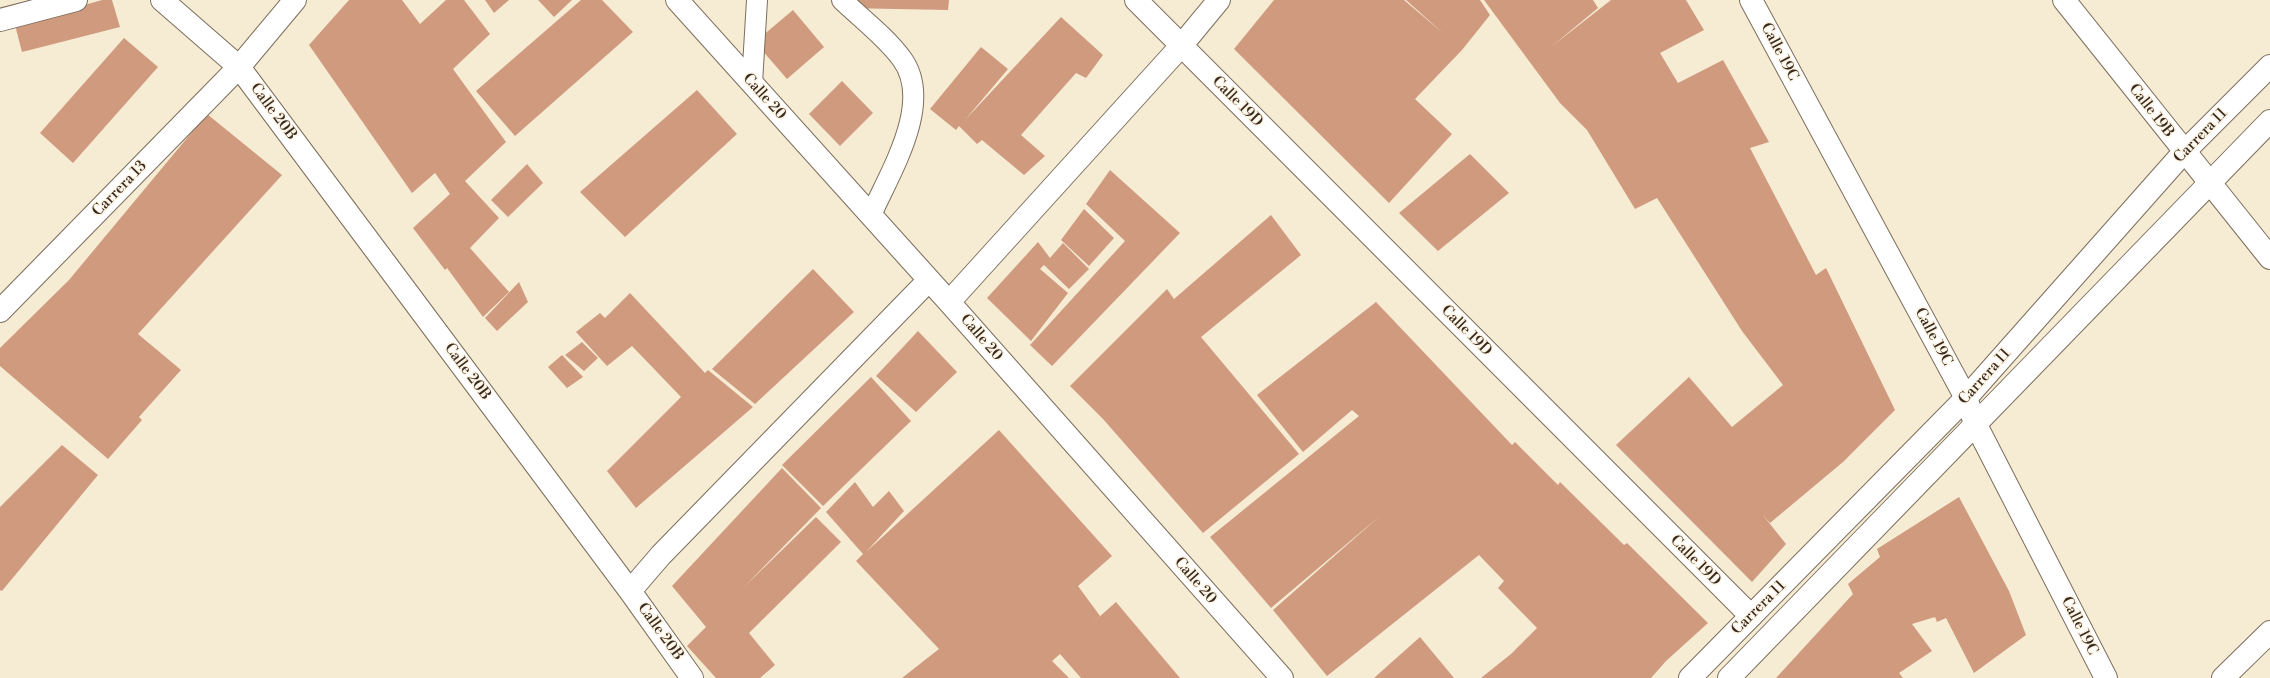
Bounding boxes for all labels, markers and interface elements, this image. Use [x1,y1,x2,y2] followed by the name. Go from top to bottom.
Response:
[1756,20,1802,84] street label: Calle 19C
[739,70,789,124] street label: Calle 20
[1208,73,1266,131] street label: Calle 19D
[246,80,300,144] street label: Calle 20B
[2125,81,2177,141] street label: Calle 19B
[2171,105,2231,167] street label: Carrera 11
[89,157,151,221] street label: Carrera 13
[1437,302,1495,360] street label: Calle 19D
[1910,305,1956,369] street label: Calle 19C
[956,311,1006,365] street label: Calle 20
[440,340,494,404] street label: Calle 20B
[1955,345,2015,409] street label: Carrera 11
[1666,532,1724,590] street label: Calle 19D
[1170,554,1220,608] street label: Calle 20
[1728,577,1790,639] street label: Carrera 11
[2057,594,2101,658] street label: Calle 19C
[633,600,687,664] street label: Calle 20B

